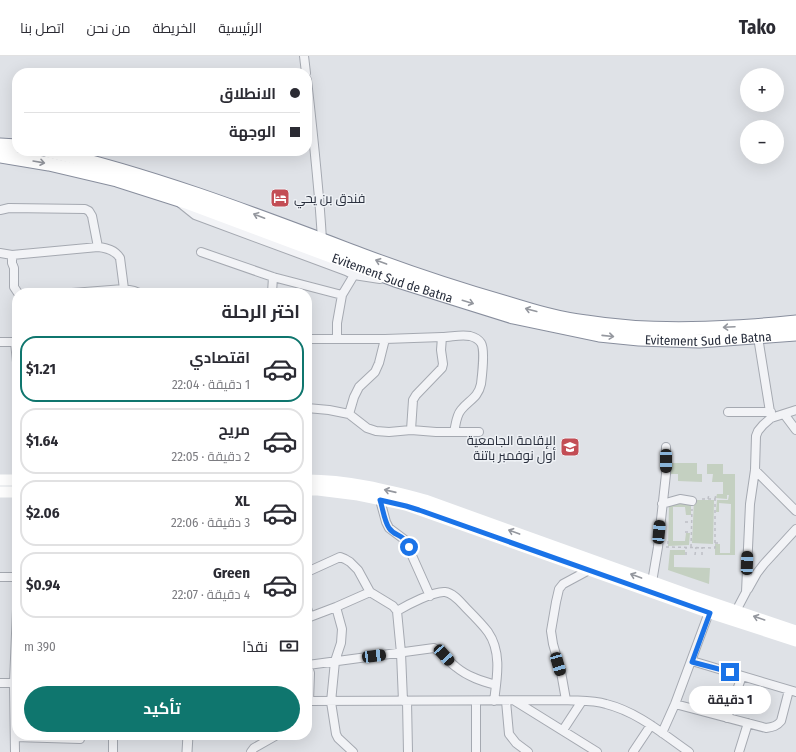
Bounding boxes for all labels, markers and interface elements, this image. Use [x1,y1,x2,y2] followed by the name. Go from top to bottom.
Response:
[739,16,776,39] text: Tako
[20,20,65,37] text: اتصل بنا
[87,20,131,37] text: من نحن
[153,20,196,37] text: الخريطة
[218,20,262,37] text: الرئيسية
[740,68,784,164] map controls
[740,68,784,112] button: +
[220,85,276,103] text: الانطلاق
[740,120,784,164] button: −
[229,123,276,141] text: الوجهة
[32,158,45,166] one-way arrow
[269,187,291,209] hotel icon: فندق بن يحي
[294,191,365,209] place label: فندق بن يحي
[253,212,265,220] one-way arrow
[330,250,455,305] street label: Evitement Sud de Batna
[375,257,387,265] one-way arrow
[461,299,474,306] one-way arrow
[221,301,300,323] text: اختر الرحلة
[525,306,538,313] one-way arrow
[723,324,736,331] one-way arrow
[645,328,772,349] street label: Evitement Sud de Batna
[601,332,614,339] one-way arrow
[190,349,250,367] text: اقتصادي
[262,351,298,387] icon: car
[26,360,56,378] text: $1.21
[172,377,250,392] text: 1 دقيقة · 22:04
[218,421,250,439] text: مريح
[262,423,298,459] icon: car
[26,432,58,450] text: $1.64
[467,433,556,464] place label: الإقامة الجامعية أول نوفمبر باتنة
[559,436,581,458] school or university icon: الإقامة الجامعية أول نوفمبر باتنة
[172,449,250,464] text: 2 دقيقة · 22:05
[660,449,672,473] car
[384,487,397,495] one-way arrow
[235,492,250,510] text: XL
[262,495,298,531] icon: car
[26,504,60,522] text: $2.06
[171,515,250,530] text: 3 دقيقة · 22:06
[652,520,666,544] car
[508,527,520,535] one-way arrow
[400,538,418,556] route start
[741,551,753,575] car
[213,564,250,582] text: Green
[262,567,298,603] icon: car
[630,572,643,579] one-way arrow
[26,576,60,594] text: $0.94
[172,587,250,602] text: 4 دقيقة · 22:07
[753,614,766,621] one-way arrow
[278,635,300,657] icon: cash
[242,638,268,656] text: نقدًا
[24,639,56,654] text: 390 m
[432,642,456,668] car
[361,649,387,663] car
[549,651,567,677] car
[721,663,739,681] route end
[24,686,300,732] button: تأكيد
[689,686,771,714] callout: 1 دقيقة
[708,692,752,707] text: 1 دقيقة

